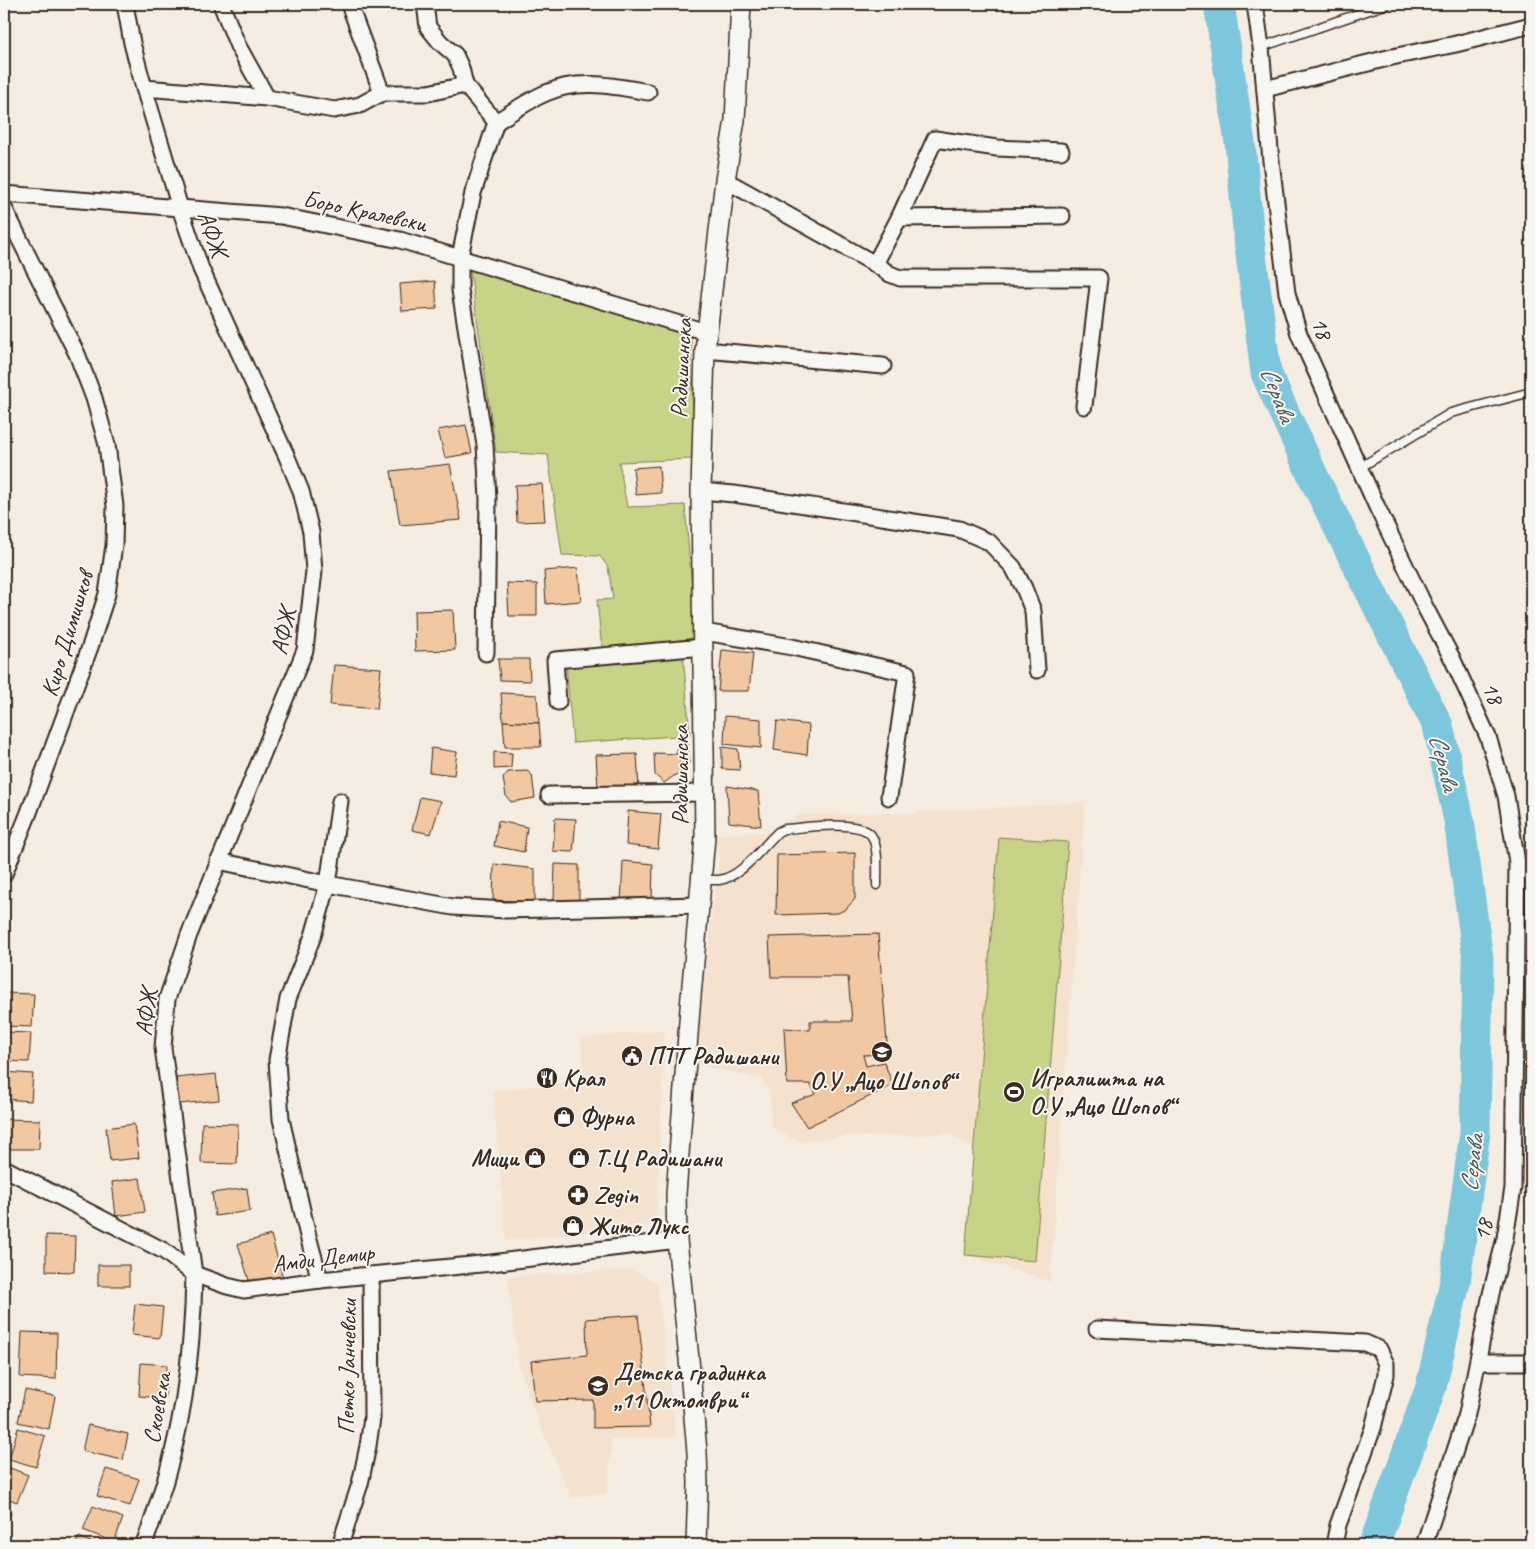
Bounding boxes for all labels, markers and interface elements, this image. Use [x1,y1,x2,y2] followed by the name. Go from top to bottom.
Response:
[301,183,431,239] street label: Боро Кралевски
[191,207,236,265] street label: АФЖ
[1304,312,1341,346] street label: 18
[663,316,699,419] street label: Радишанска
[1253,362,1304,429] water label: Серава
[34,564,101,700] street label: Киро Димишков
[263,600,304,657] street label: АФЖ
[1475,677,1512,711] street label: 18
[665,723,695,825] street label: Радишанска
[1422,731,1467,796] water label: Серава
[128,982,165,1037] street label: АФЖ
[870,1040,894,1064] school or university icon: О.У „Ацо Шопов“
[648,1041,780,1071] place label: ПТТ Радишани
[620,1044,644,1068] public building icon: ПТТ Радишани
[563,1063,606,1093] place label: Крал
[1030,1063,1180,1121] place label: Игралишта на О.У „Ацо Шопов“
[535,1066,559,1090] restaurant icon: Крал
[810,1066,960,1096] place label: О.У „Ацо Шопов“
[1002,1080,1026,1104] sports icon: Игралишта на О.У „Ацо Шопов“
[580,1102,635,1132] place label: Фурна
[552,1105,576,1129] shop icon: Фурна
[1453,1130,1492,1193] water label: Серава
[471,1143,520,1173] place label: Мици
[595,1143,724,1173] place label: Т.Ц Радишани
[523,1146,547,1170] shop icon: Мици
[567,1146,591,1170] shop icon: Т.Ц Радишани
[594,1180,639,1210] place label: Zegin
[566,1183,590,1207] pharmacy icon: Zegin
[589,1211,690,1241] place label: Жито Лукс
[561,1214,585,1238] shop icon: Жито Лукс
[1466,1214,1500,1243] street label: 18
[270,1237,376,1279] street label: Амди Демир
[331,1297,363,1435] street label: Петко Јанчевски
[614,1357,766,1415] place label: Детска градинка „11 Октомври“
[136,1368,178,1446] street label: Скоевска
[586,1374,610,1398] school or university icon: Детска градинка „11 Октомври“

